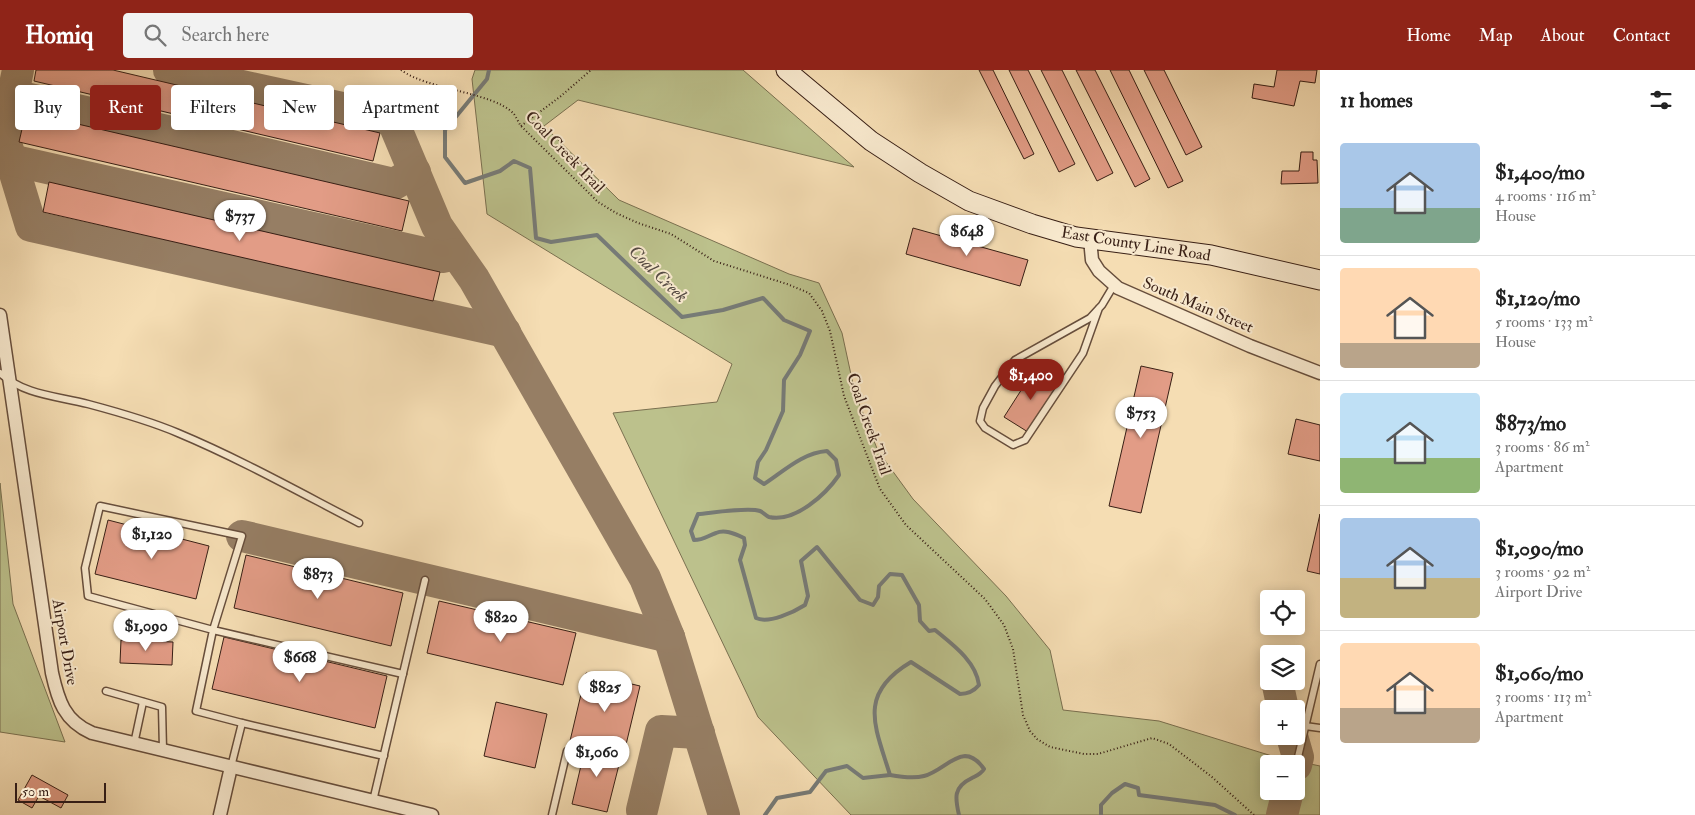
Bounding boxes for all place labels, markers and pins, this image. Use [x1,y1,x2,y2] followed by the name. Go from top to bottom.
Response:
[210,200,270,242] pin: $737
[937,214,997,257] pin: $648
[990,358,1072,401] pin: $1,400
[1111,396,1171,439] pin: $753
[111,518,193,560] pin: $1,120
[288,558,348,600] pin: $873
[471,600,531,643] pin: $820
[105,610,187,652] pin: $1,090
[270,640,330,683] pin: $668
[575,670,635,713] pin: $825
[556,736,638,778] pin: $1,060

